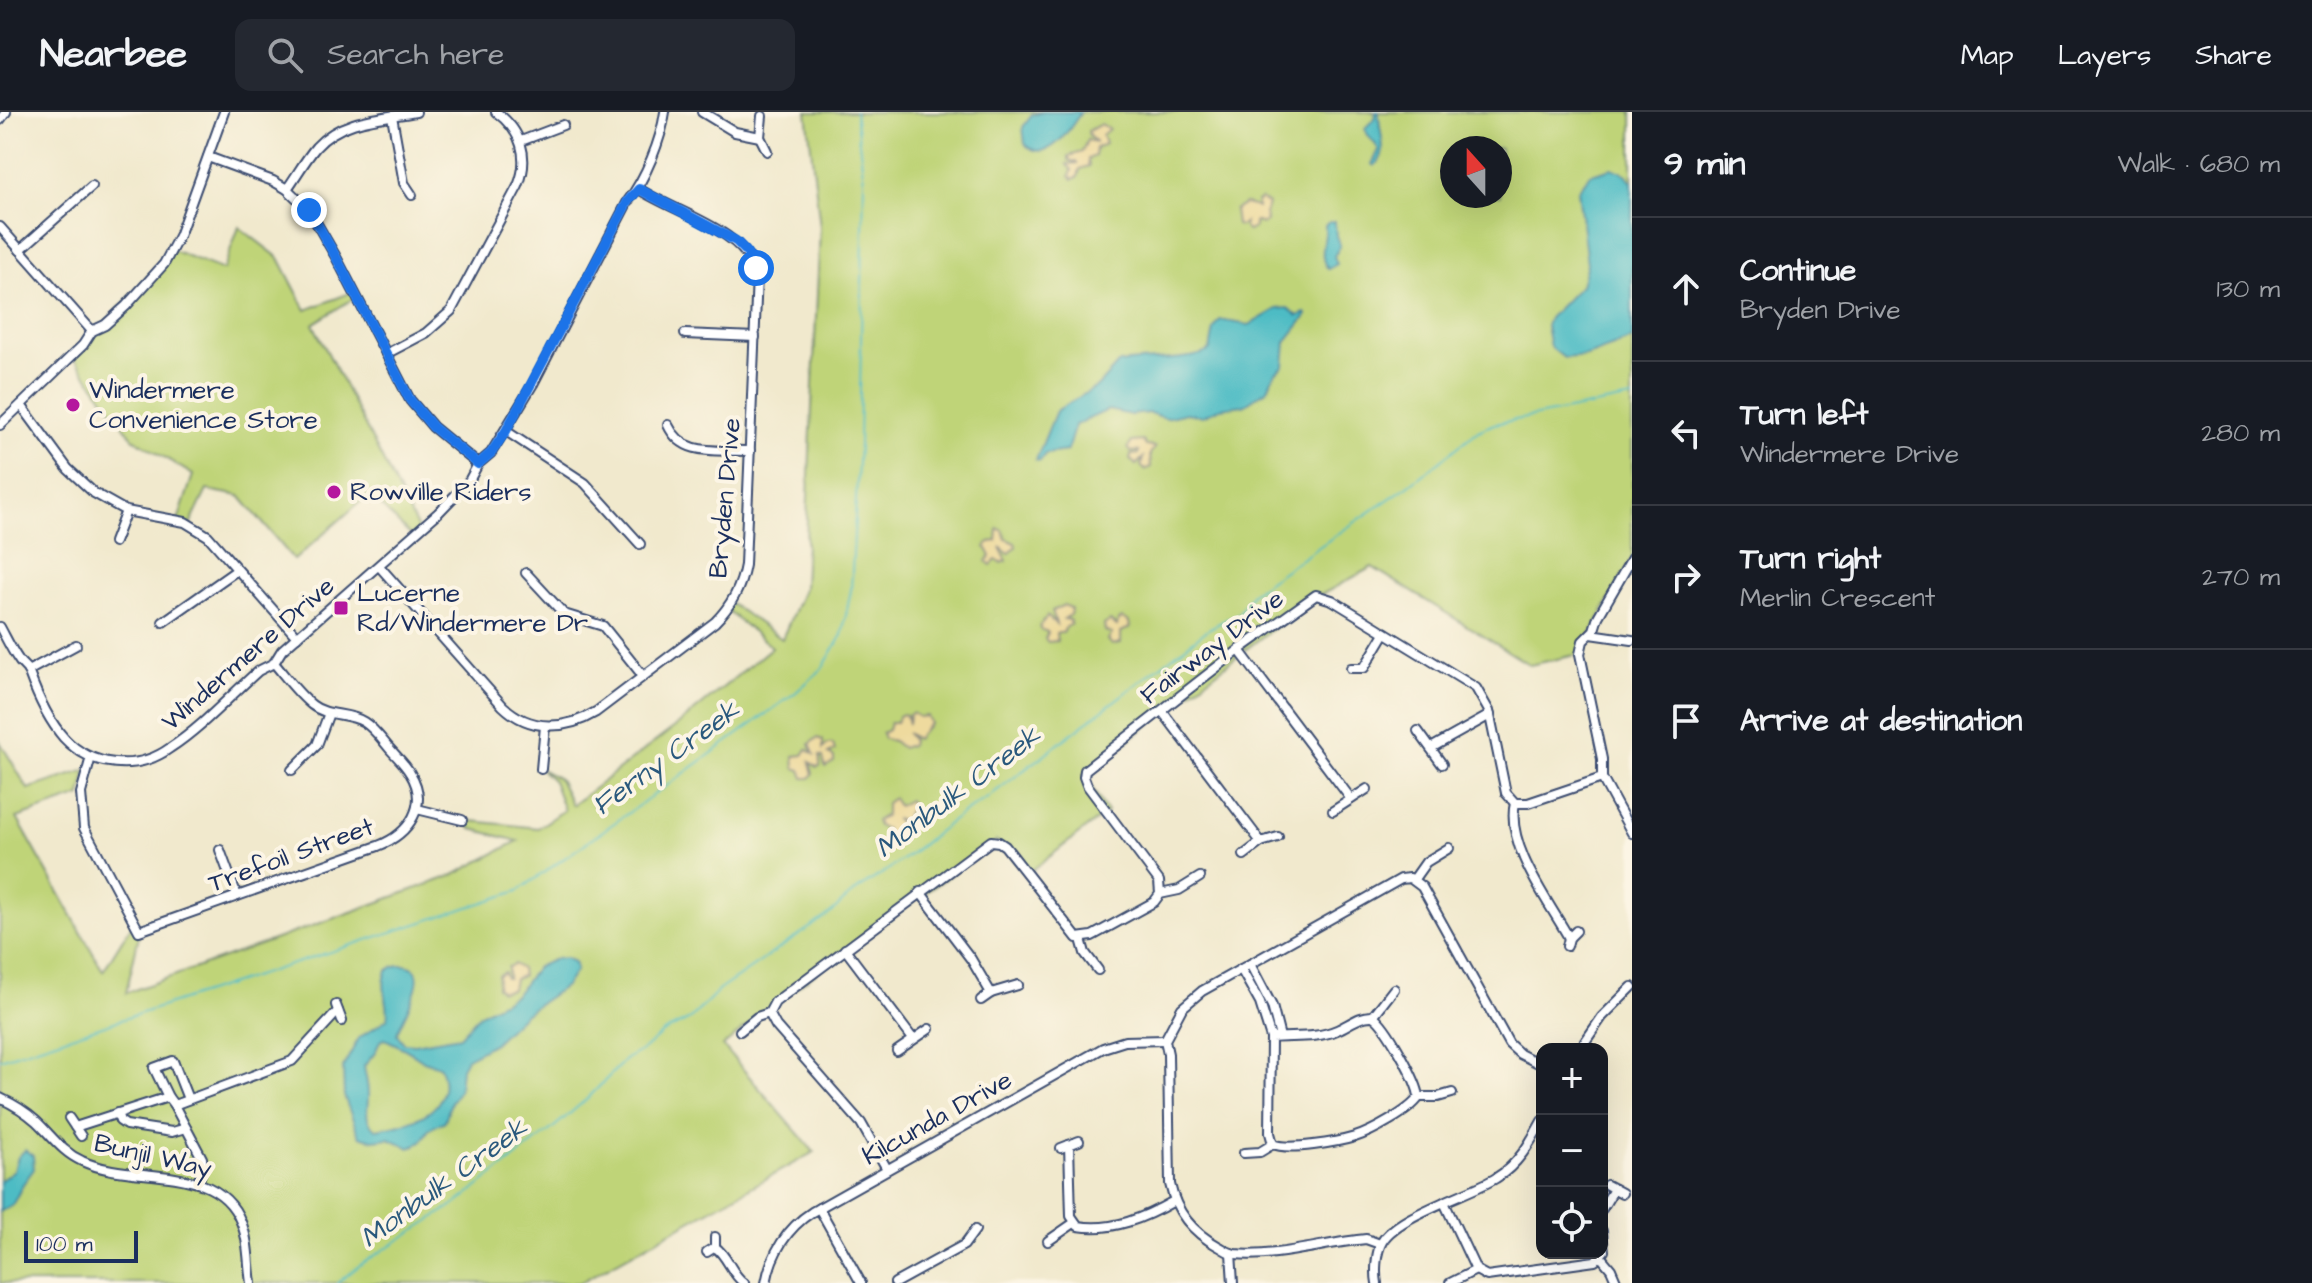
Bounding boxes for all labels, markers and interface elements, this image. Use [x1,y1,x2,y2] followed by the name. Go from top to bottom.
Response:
[235,19,795,91] search box
[40,29,187,81] text: Nearbee
[263,33,307,77] icon: search
[327,34,504,76] text: Search here
[1961,36,2014,75] text: Map
[2058,36,2151,75] text: Layers
[2195,36,2272,75] text: Share
[1440,136,1512,208] north arrow
[1664,140,1746,188] text: 9 min
[2118,146,2280,182] text: Walk · 680 m
[291,192,327,228] route end
[738,250,774,286] route start
[1740,250,1856,292] text: Continue
[1664,267,1708,311] icon: ahead
[2216,271,2280,307] text: 130 m
[1740,292,1901,328] text: Bryden Drive
[89,372,318,438] place label: Windermere Convenience Store
[1740,394,1868,436] text: Turn left
[64,396,82,414] marker: Windermere Convenience Store
[1664,411,1708,455] icon: left
[2201,415,2280,451] text: 280 m
[700,416,752,580] street label: Bryden Drive
[1740,436,1959,472] text: Windermere Drive
[350,474,532,510] place label: Rowville Riders
[325,483,343,501] marker: Rowville Riders
[1740,538,1881,580] text: Turn right
[1664,555,1708,599] icon: right
[2202,559,2280,595] text: 270 m
[154,569,342,739] street label: Windermere Drive
[357,575,588,641] place label: Lucerne Rd/Windermere Dr
[1740,580,1935,616] text: Merlin Crescent
[1133,581,1292,714] street label: Fairway Drive
[332,599,350,617] marker: Lucerne Rd/Windermere Dr
[584,691,749,826] water label: Ferny Creek
[1664,699,1708,743] icon: arrive
[1740,700,2022,742] text: Arrive at destination
[867,716,1050,867] water label: Monbulk Creek
[203,808,379,902] street label: Trefoil Street
[1536,1043,1608,1259] map controls
[1536,1043,1608,1115] button: +
[856,1062,1018,1174] street label: Kilcunda Drive
[352,1108,536,1257] water label: Monbulk Creek
[1536,1115,1608,1187] button: −
[90,1125,215,1189] street label: Bunjil Way
[1536,1187,1608,1259] button: locate
[24,1227,138,1263] scale bar
[36,1229,93,1260] text: 100 m

